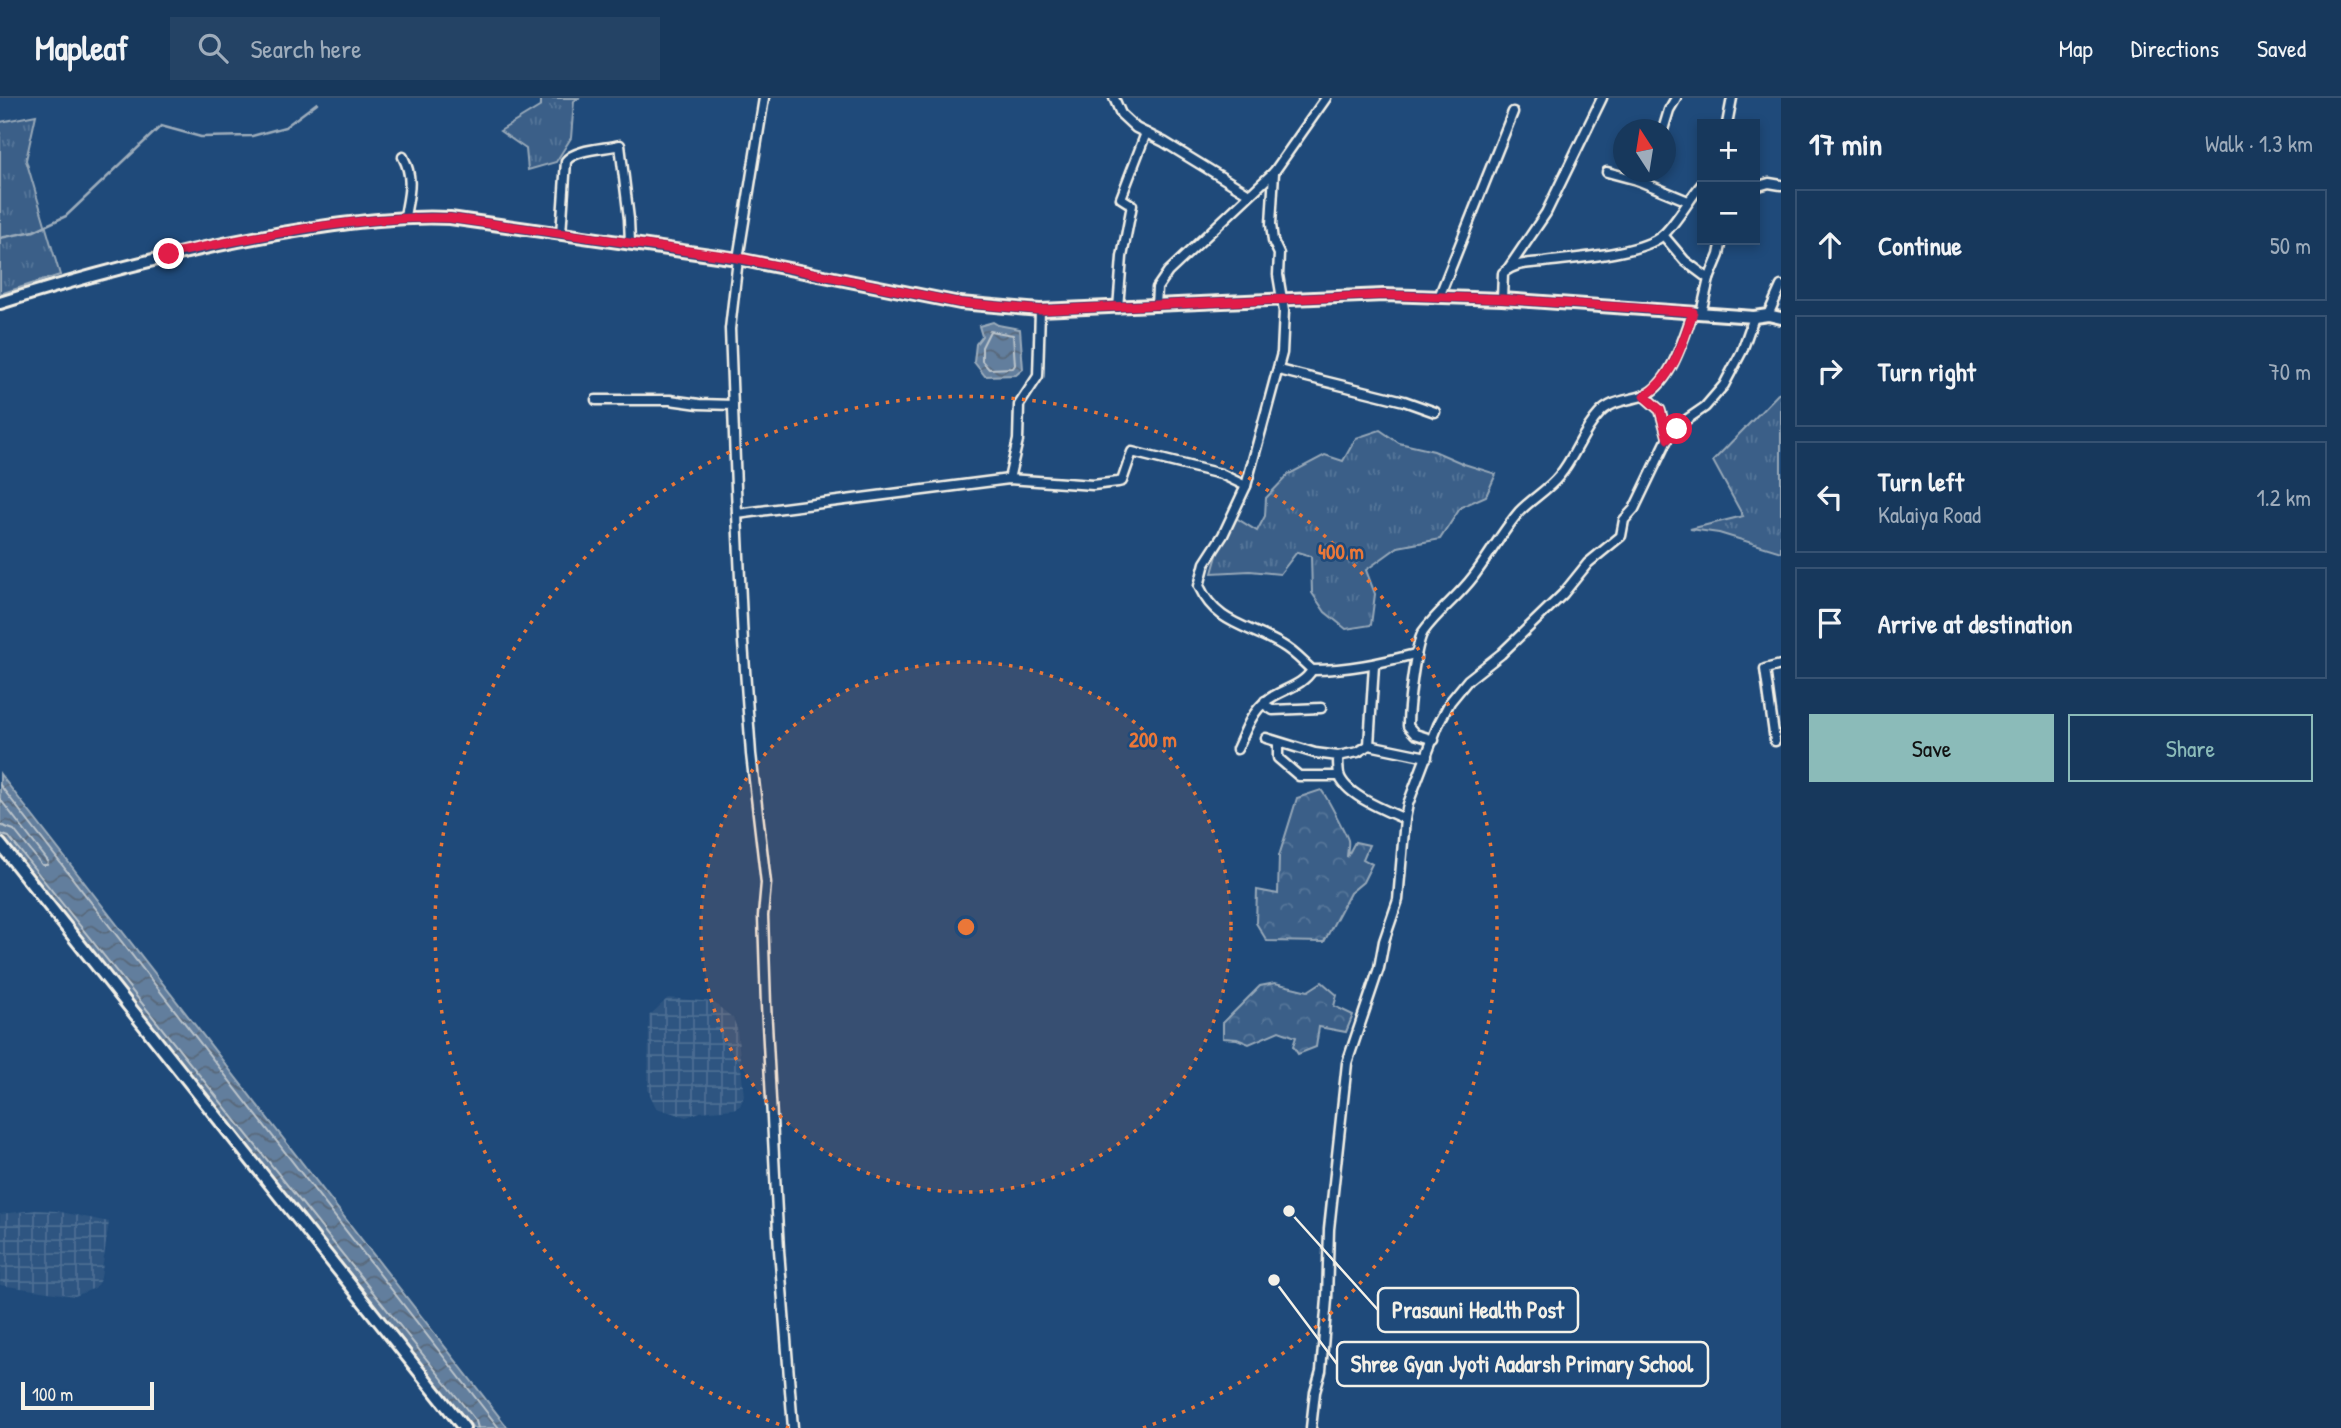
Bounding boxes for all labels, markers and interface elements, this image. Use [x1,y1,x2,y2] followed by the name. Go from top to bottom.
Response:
[170,17,660,80] search box
[35,26,128,70] text: Mapleaf
[194,29,232,67] icon: search
[250,31,362,66] text: Search here
[2059,32,2093,64] text: Map
[2131,32,2219,64] text: Directions
[2257,32,2306,64] text: Saved
[1613,119,1676,182] north arrow
[1697,119,1760,245] map controls
[1697,119,1760,182] button: +
[1809,124,1882,164] text: 17 min
[2205,128,2313,159] text: Walk · 1.3 km
[1697,182,1760,245] button: −
[1811,226,1849,264] icon: ahead
[1878,228,1962,263] text: Continue
[2270,230,2311,261] text: 50 m
[153,238,184,269] route end
[1811,352,1849,390] icon: right
[1878,354,1976,389] text: Turn right
[2268,356,2311,387] text: 70 m
[1661,413,1692,444] route start
[1878,464,1964,499] text: Turn left
[1811,478,1849,516] icon: left
[2256,482,2311,513] text: 1.2 km
[1878,499,1981,530] text: Kalaiya Road
[1318,537,1364,566] text: 400 m
[1811,604,1849,642] icon: arrive
[1878,606,2073,641] text: Arrive at destination
[1809,714,2054,782] button: Save
[2068,714,2313,782] button: Share
[1129,725,1177,754] text: 200 m
[954,915,978,939] centre of rings
[1378,1288,1578,1332] callout: Prasauni Health Post
[1392,1294,1565,1325] text: Prasauni Health Post
[1337,1342,1708,1386] callout: Shree Gyan Jyoti Aadarsh Primary School
[1351,1348,1694,1380] text: Shree Gyan Jyoti Aadarsh Primary School
[21,1379,154,1411] scale bar
[32,1381,73,1407] text: 100 m

